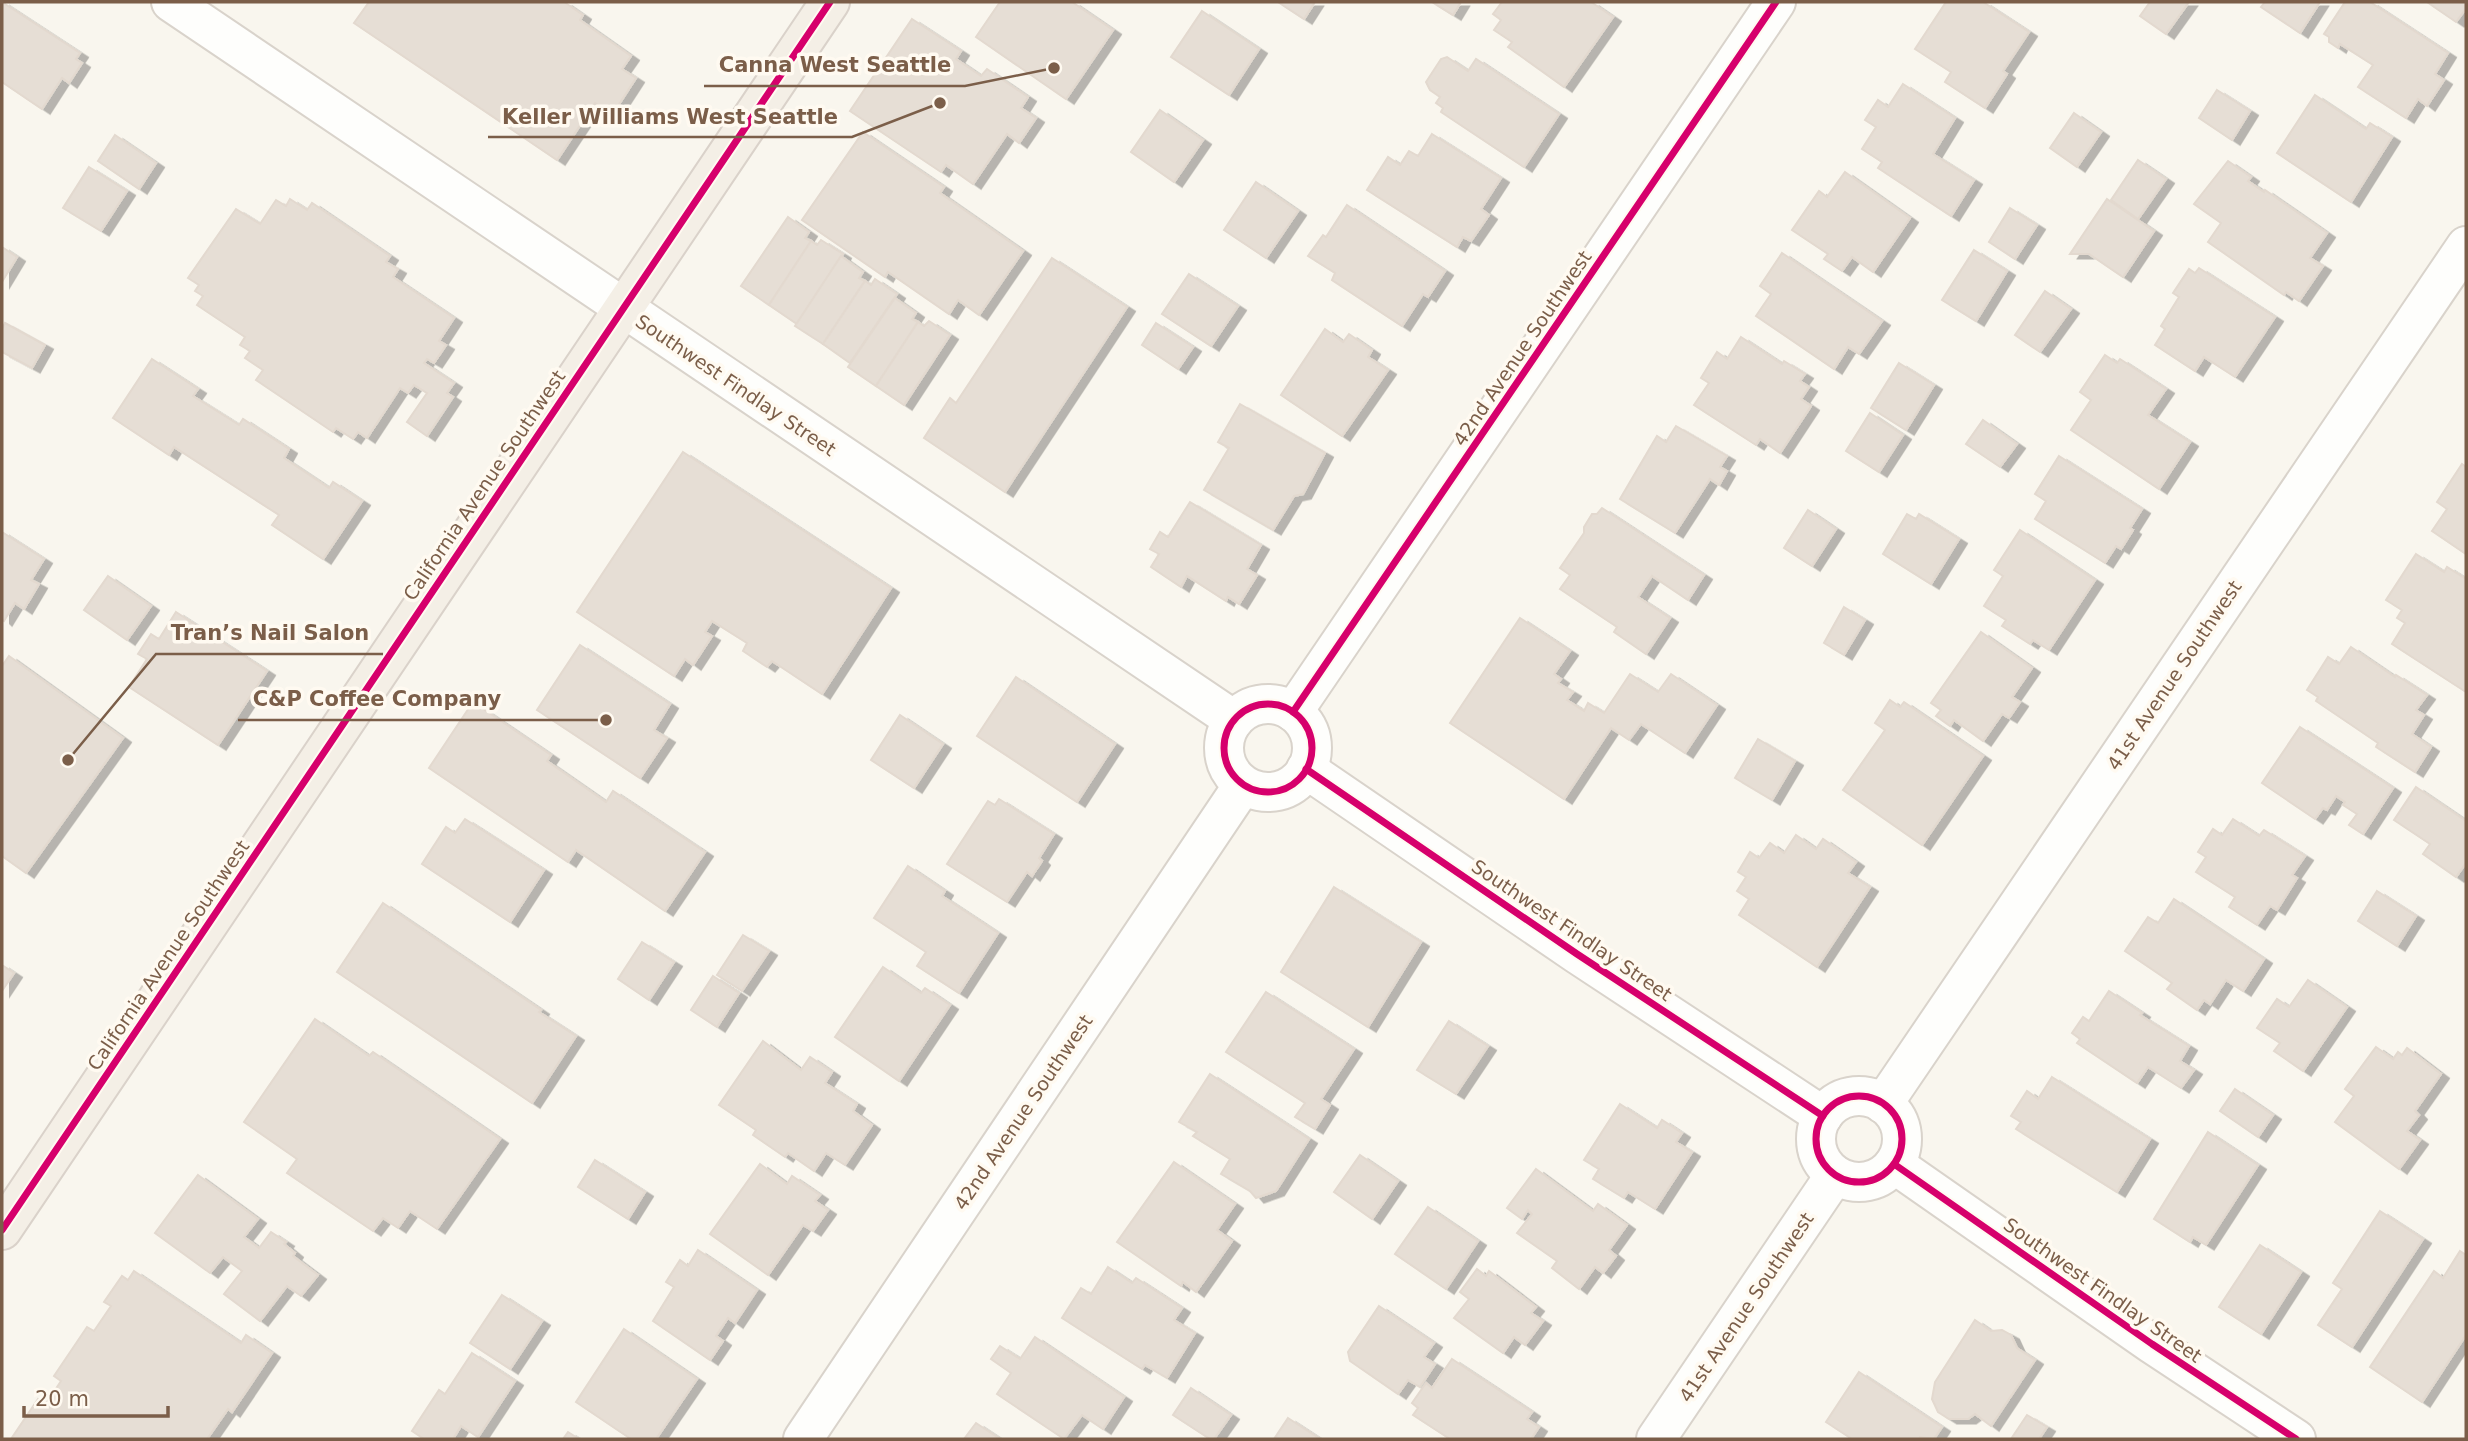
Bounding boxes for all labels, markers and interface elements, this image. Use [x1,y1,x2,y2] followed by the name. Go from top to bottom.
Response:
[704,44,965,86] callout: Canna West Seattle
[719,53,951,77] text: Canna West Seattle
[488,95,852,137] callout: Keller Williams West Seattle
[502,105,838,129] text: Keller Williams West Seattle
[1448,246,1596,450] street label: 42nd Avenue Southwest
[632,310,840,460] street label: Southwest Findlay Street
[399,366,569,604] street label: California Avenue Southwest
[2102,576,2246,774] street label: 41st Avenue Southwest
[156,612,383,654] callout: Tran’s Nail Salon
[171,621,369,645] text: Tran’s Nail Salon
[238,678,515,720] callout: C&P Coffee Company
[253,687,502,711] text: C&P Coffee Company
[83,836,253,1074] street label: California Avenue Southwest
[1468,855,1676,1005] street label: Southwest Findlay Street
[949,1010,1097,1214] street label: 42nd Avenue Southwest
[1674,1208,1818,1406] street label: 41st Avenue Southwest
[2000,1213,2206,1367] street label: Southwest Findlay Street
[24,1374,168,1418] scale bar
[35,1387,89,1411] text: 20 m

